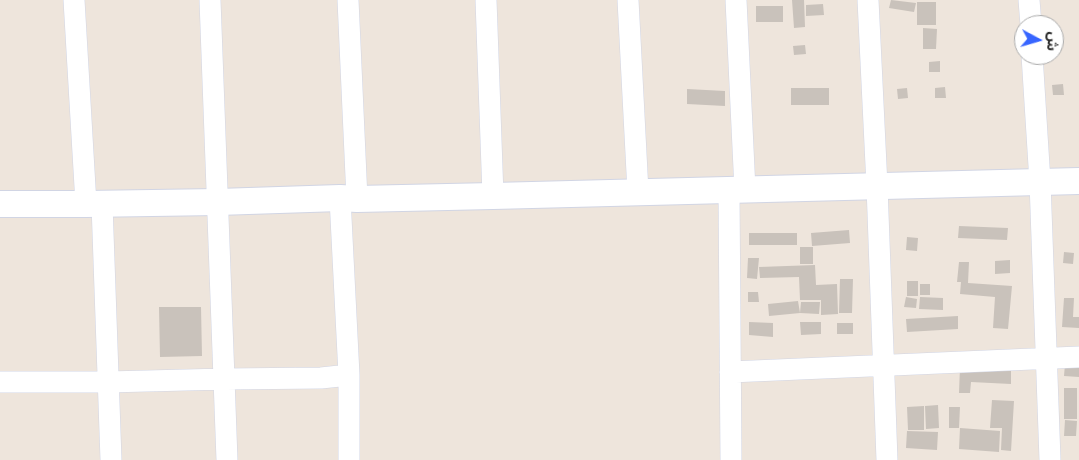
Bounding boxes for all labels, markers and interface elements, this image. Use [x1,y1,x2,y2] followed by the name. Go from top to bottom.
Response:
[1014,15,1064,65] north arrow
[1044,31,1063,52] text: ش

